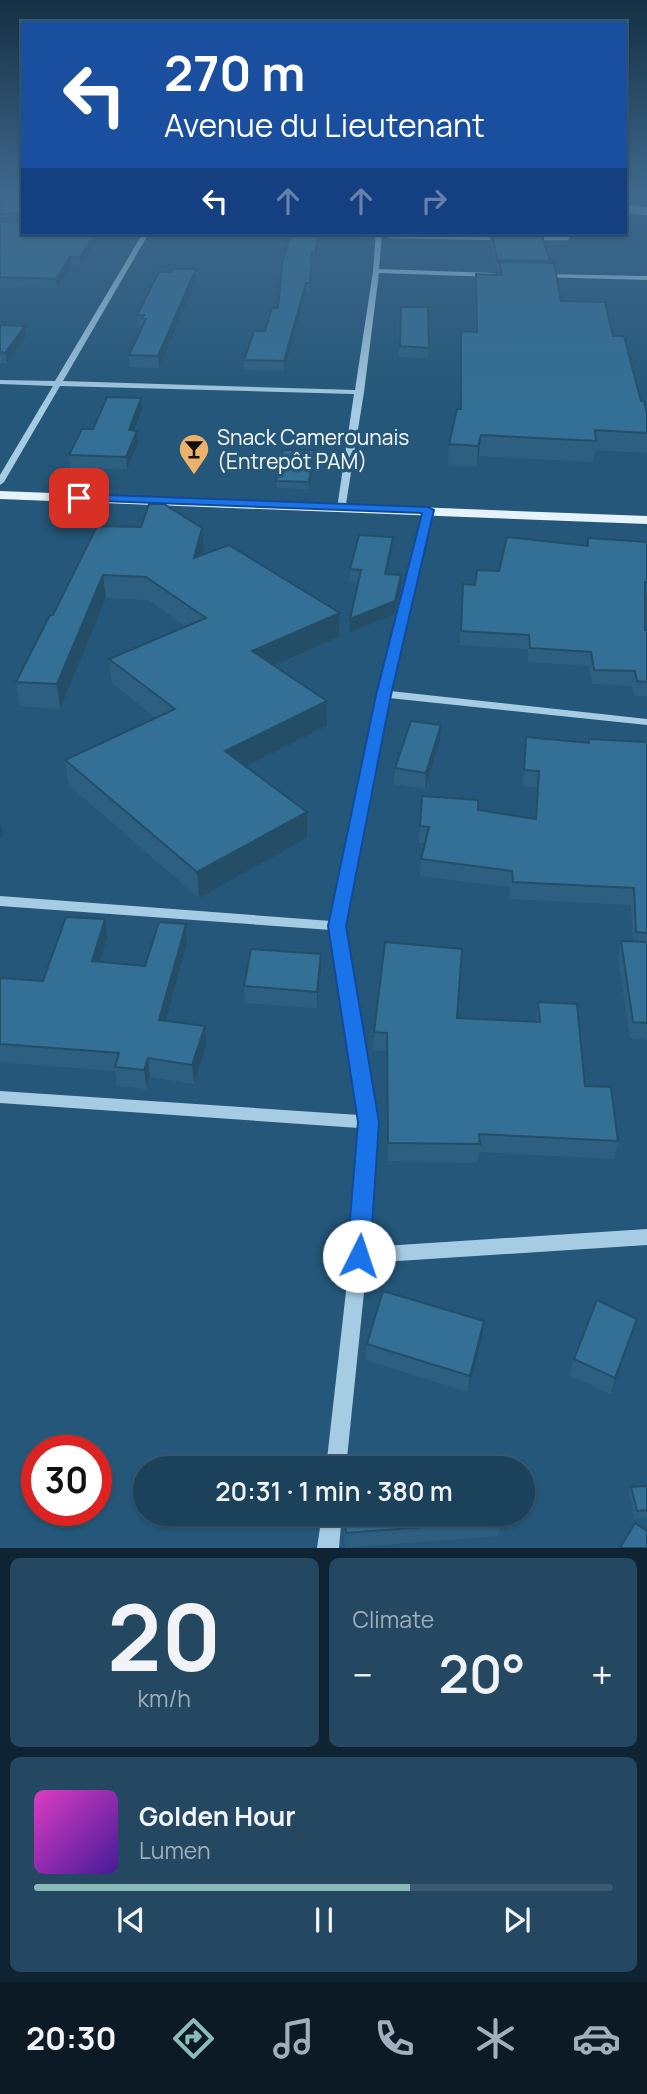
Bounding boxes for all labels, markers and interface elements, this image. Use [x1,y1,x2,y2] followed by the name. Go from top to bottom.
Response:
[164,39,305,106] text: 270 m
[49,49,140,140] icon: left
[164,103,485,147] text: Avenue du Lieutenant
[196,182,234,220] icon: left
[269,182,307,220] icon: ahead
[342,182,380,220] icon: ahead
[415,182,453,220] icon: right
[217,423,409,475] place label: Snack Camerounais (Entrepôt PAM)
[177,432,211,476] bar icon: Snack Camerounais (Entrepôt PAM)
[49,468,109,528] pin
[60,479,98,517] icon: arrive
[322,1219,396,1293] position arrow
[21,1435,112,1526] speed limit sign: 30
[215,1473,453,1509] text: 20:31 · 1 min · 380 m
[107,1574,221,1698] text: 20
[353,1603,434,1635] text: Climate
[438,1638,526,1709] text: 20°
[353,1648,373,1700] text: −
[591,1648,613,1700] text: +
[138,1682,191,1714] text: km/h
[139,1798,296,1834] text: Golden Hour
[139,1834,211,1866] text: Lumen
[112,1901,150,1939] icon: previous
[305,1901,343,1939] icon: pause
[498,1901,536,1939] icon: next
[169,2014,218,2063] icon: directions
[269,2014,318,2063] icon: music
[370,2014,419,2063] icon: phone
[471,2014,520,2063] icon: climate
[572,2014,621,2063] icon: car
[26,2016,117,2060] text: 20:30

